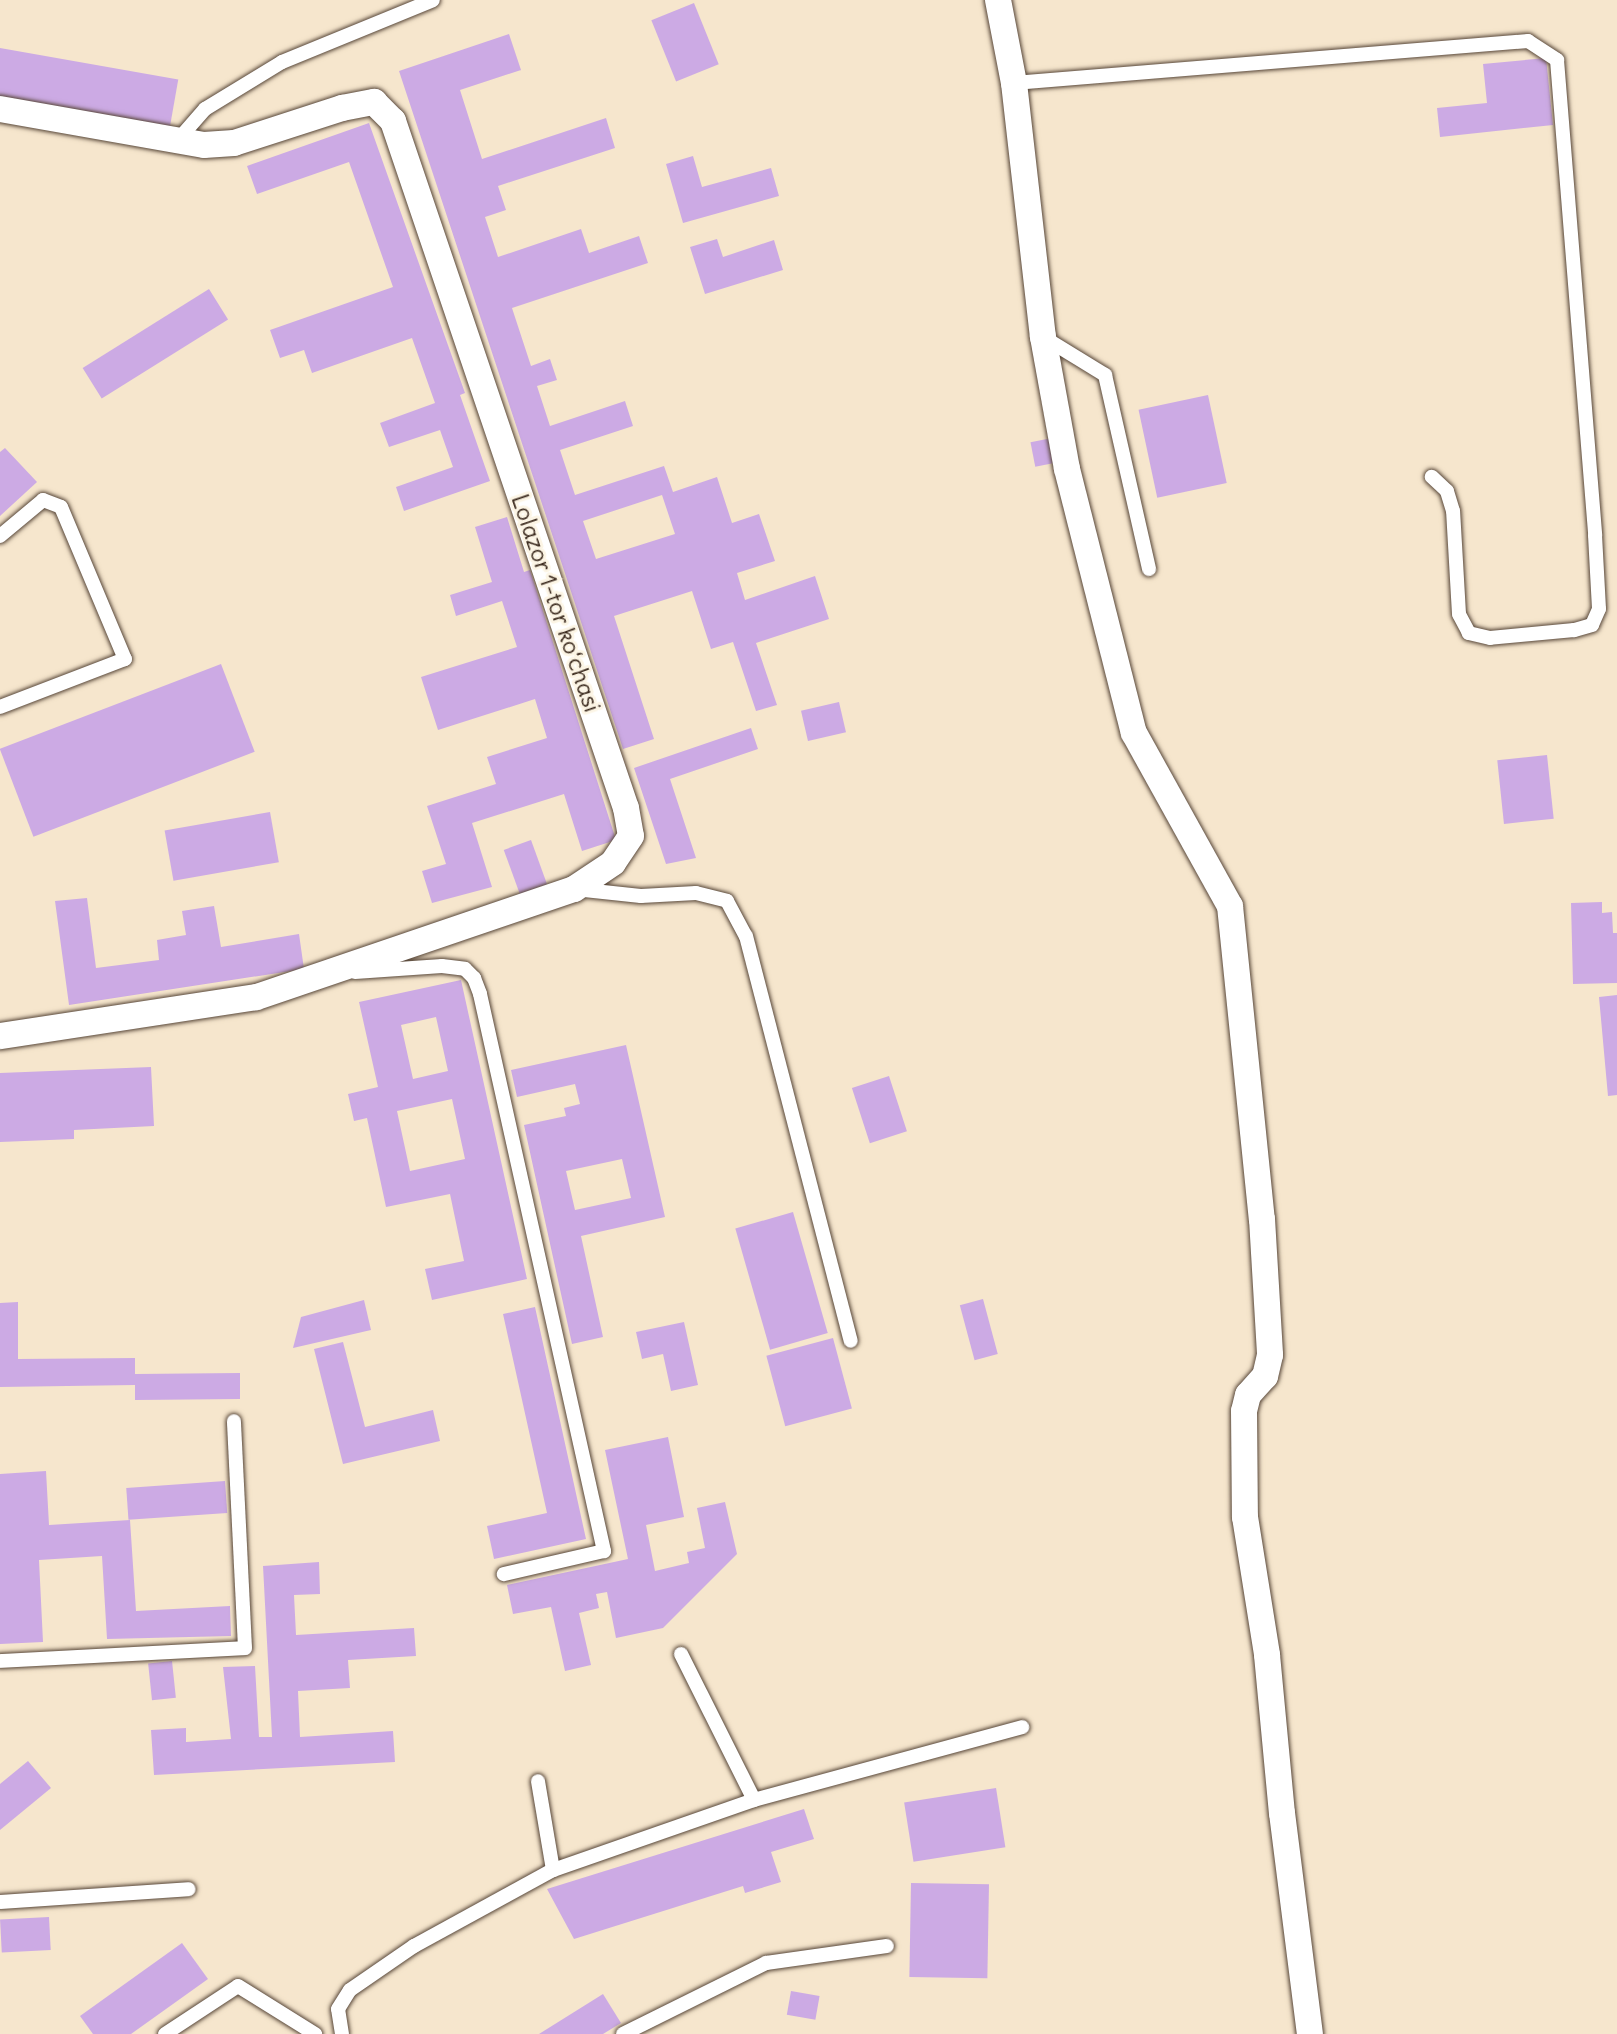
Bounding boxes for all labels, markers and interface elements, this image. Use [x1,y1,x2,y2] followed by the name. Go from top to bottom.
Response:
[505,490,607,716] street label: Lolazor 1-tor ko‘chasi

